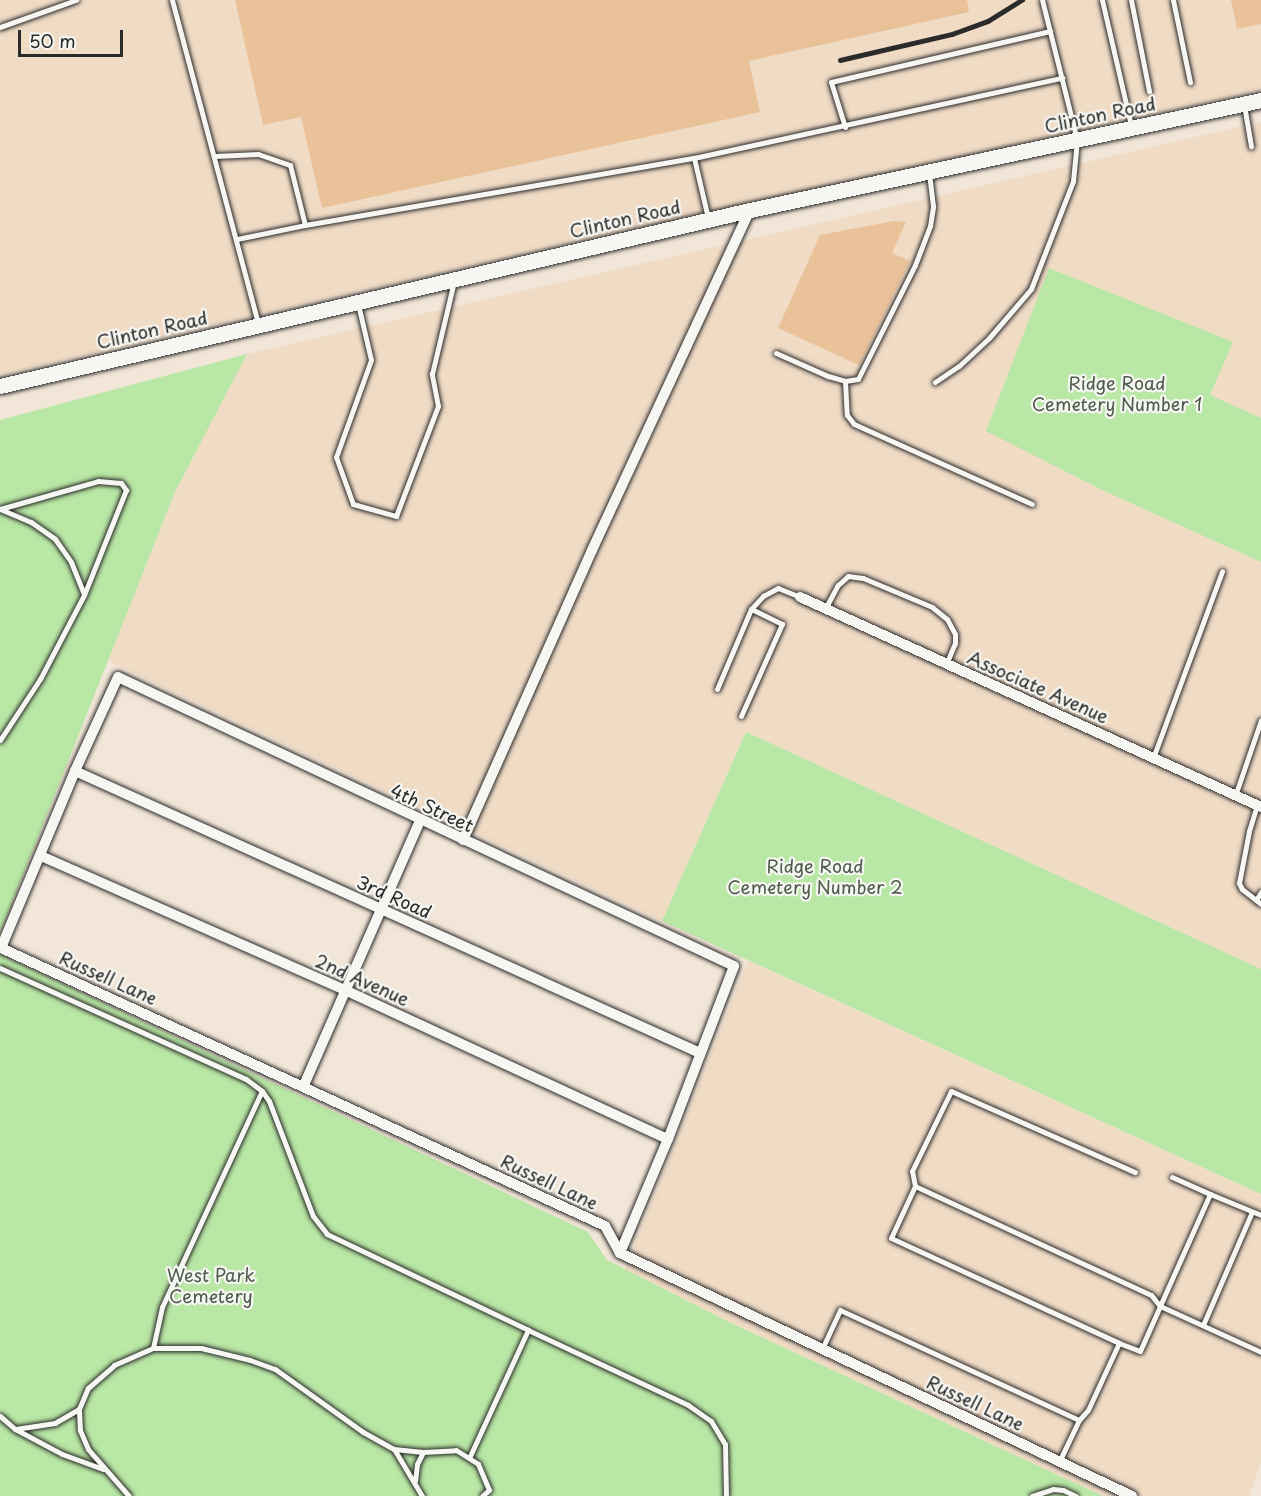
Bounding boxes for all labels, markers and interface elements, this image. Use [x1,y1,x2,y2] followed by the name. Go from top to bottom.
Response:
[21,18,126,56] scale bar
[29,27,76,54] text: 50 m
[1043,93,1157,137] street label: Clinton Road
[568,196,682,242] street label: Clinton Road
[95,307,209,353] street label: Clinton Road
[1031,373,1203,416] park label: Ridge Road Cemetery Number 1
[964,646,1112,728] street label: Associate Avenue
[387,779,477,837] street label: 4th Street
[727,856,903,898] park label: Ridge Road Cemetery Number 2
[353,871,435,923] street label: 3rd Road
[55,947,161,1009] street label: Russell Lane
[311,949,413,1011] street label: 2nd Avenue
[496,1150,602,1214] street label: Russell Lane
[167,1265,255,1308] park label: West Park Cemetery
[922,1371,1028,1435] street label: Russell Lane

